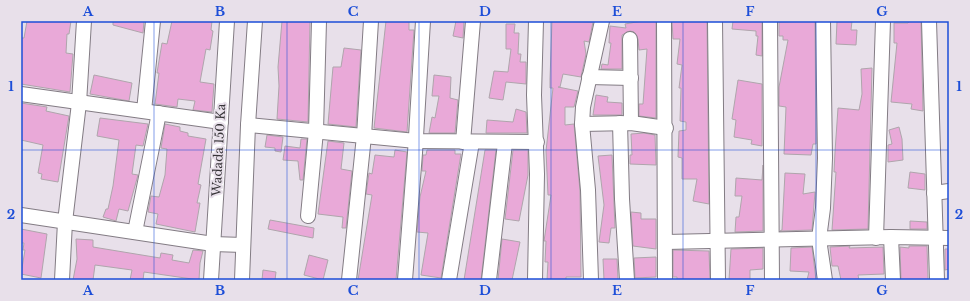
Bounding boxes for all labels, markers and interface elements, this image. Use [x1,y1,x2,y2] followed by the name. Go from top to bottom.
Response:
[82,3,94,20] text: A
[215,3,225,20] text: B
[348,3,359,20] text: C
[479,3,491,20] text: D
[612,3,622,20] text: E
[746,3,755,20] text: F
[876,3,888,20] text: G
[8,78,14,95] text: 1
[956,78,962,95] text: 1
[209,103,228,198] street label: Wadada 150 Ka
[7,206,15,223] text: 2
[955,206,963,223] text: 2
[82,282,94,299] text: A
[215,282,225,299] text: B
[348,282,359,299] text: C
[479,282,491,299] text: D
[612,282,622,299] text: E
[746,282,755,299] text: F
[876,282,888,299] text: G

